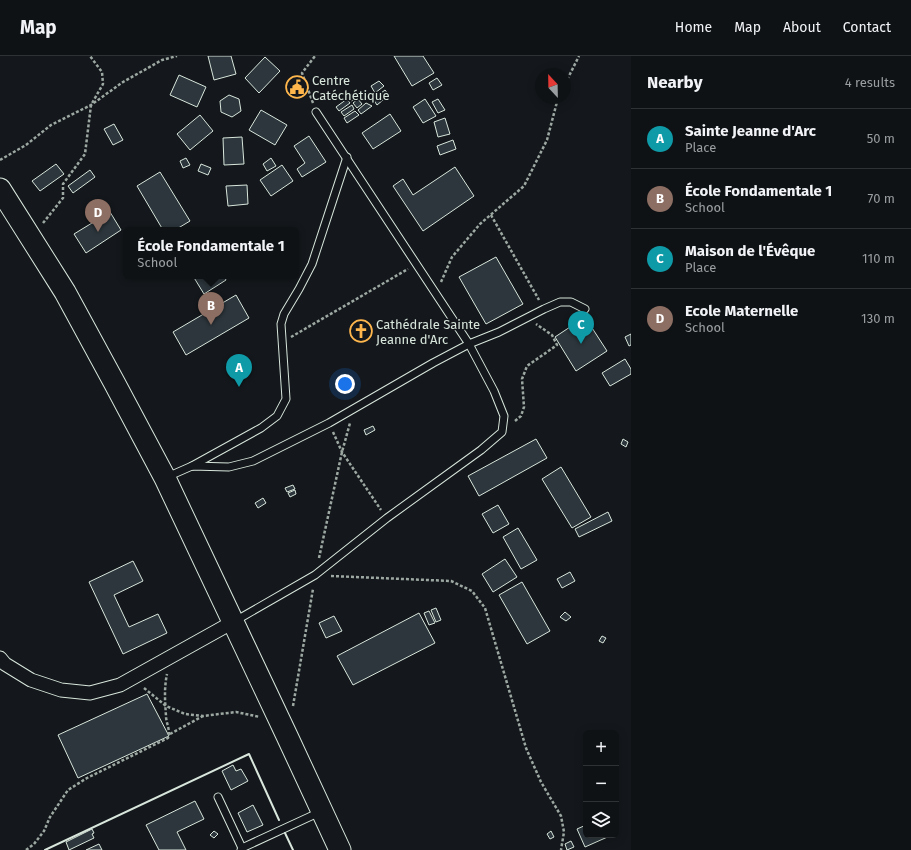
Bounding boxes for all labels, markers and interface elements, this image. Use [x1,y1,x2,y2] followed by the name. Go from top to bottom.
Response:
[20,16,57,39] text: Map
[675,19,712,36] text: Home
[734,19,761,36] text: Map
[783,19,821,36] text: About
[843,19,891,36] text: Contact
[535,68,571,104] north arrow
[647,72,702,93] text: Nearby
[312,73,390,103] place label: Centre Catéchétique
[284,74,310,100] public building icon: Centre Catéchétique
[845,75,895,90] text: 4 results
[685,122,816,140] text: Sainte Jeanne d'Arc
[656,131,664,146] text: A
[867,131,895,146] text: 50 m
[685,140,716,155] text: Place
[685,182,832,200] text: École Fondamentale 1
[656,191,664,206] text: B
[868,191,895,206] text: 70 m
[85,199,111,232] pin: D
[685,200,725,215] text: School
[123,227,299,279] popup
[137,237,285,255] text: École Fondamentale 1
[685,242,815,260] text: Maison de l'Évêque
[656,251,664,266] text: C
[862,251,895,266] text: 110 m
[137,255,177,270] text: School
[685,260,716,275] text: Place
[198,292,224,325] pin: B
[685,302,798,320] text: Ecole Maternelle
[568,311,594,344] pin: C
[656,311,664,326] text: D
[861,311,895,326] text: 130 m
[376,317,480,347] place label: Cathédrale Sainte Jeanne d'Arc
[348,318,374,344] church icon: Cathédrale Sainte Jeanne d'Arc
[685,320,725,335] text: School
[226,354,252,387] pin: A
[335,374,355,394] your location
[583,730,619,838] map controls
[583,730,619,766] button: +
[583,766,619,802] button: −
[583,802,619,838] button: layers

